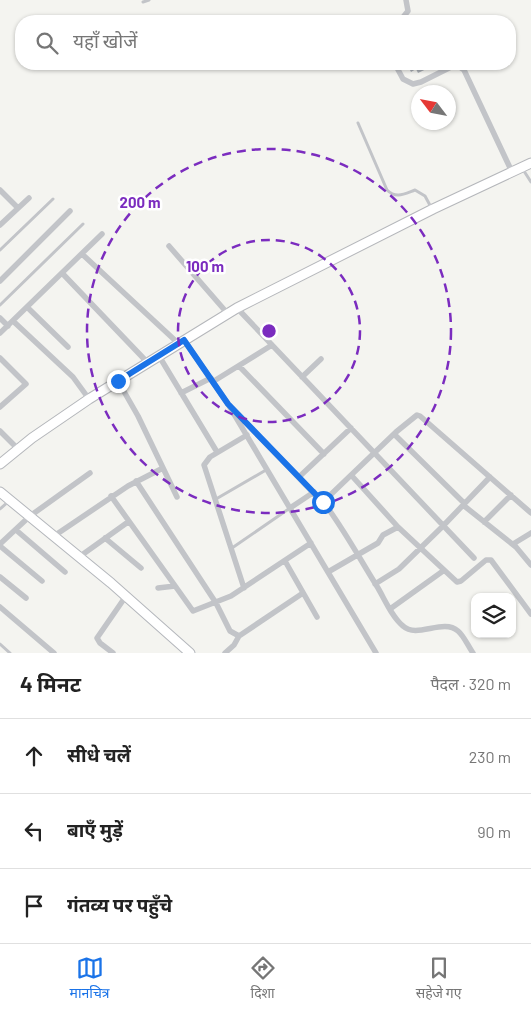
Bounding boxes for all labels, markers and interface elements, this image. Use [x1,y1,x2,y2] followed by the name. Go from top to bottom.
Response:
[15,15,516,70] search box
[33,29,61,57] icon: search
[73,29,137,52] text: यहाँ खोजें
[411,85,456,130] north arrow
[119,193,161,211] text: 200 m
[186,257,224,275] text: 100 m
[260,322,278,340] centre of rings
[107,370,130,393] route end
[312,491,335,514] route start
[471,593,516,638] map controls
[471,593,516,638] button: layers
[20,671,81,696] text: 4 मिनट
[431,674,511,693] text: पैदल · 320 m
[20,742,48,770] icon: ahead
[67,743,131,766] text: सीधे चलें
[469,747,511,766] text: 230 m
[20,817,48,845] icon: left
[67,818,123,841] text: बाएँ मुड़ें
[477,822,511,841] text: 90 m
[20,892,48,920] icon: arrive
[67,893,172,916] text: गंतव्य पर पहुँचे
[70,954,110,1004] tab: मानचित्र
[249,954,277,1004] tab: दिशा
[416,954,461,1004] tab: सहेजे गए

